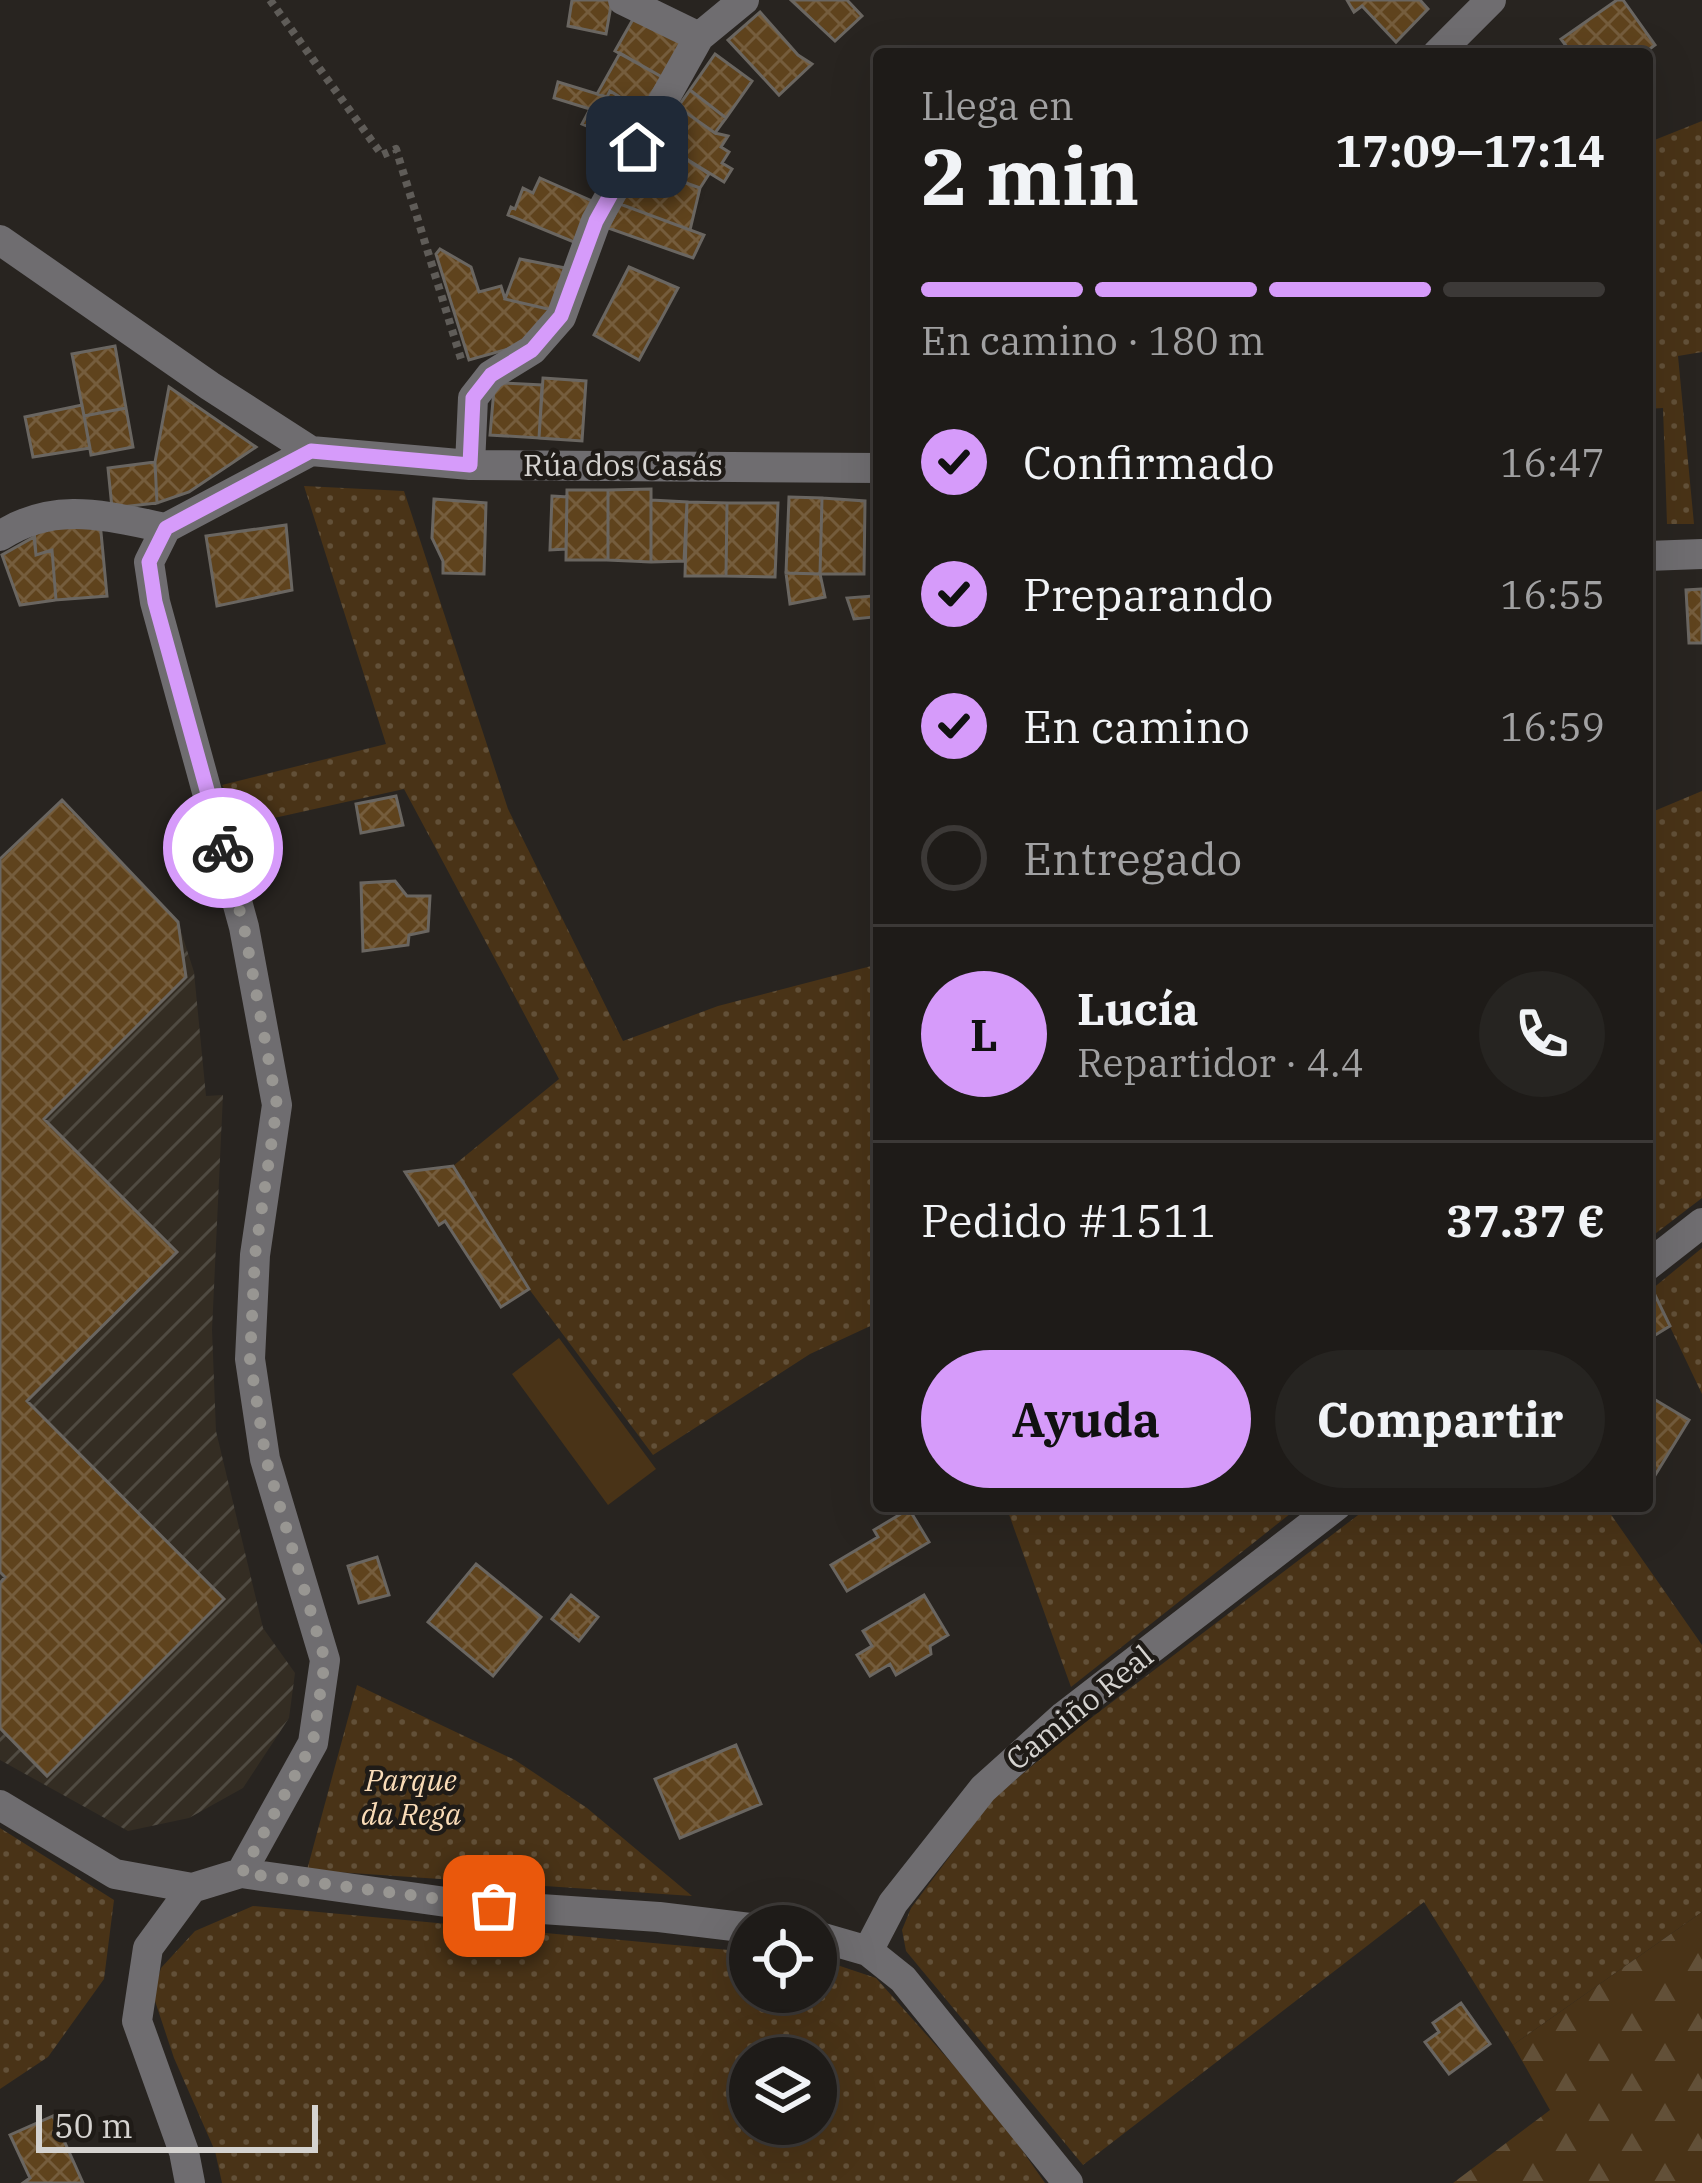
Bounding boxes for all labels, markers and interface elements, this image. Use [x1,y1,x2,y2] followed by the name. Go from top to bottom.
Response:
[921,80,1074,131] text: Llega en
[586,96,688,198] pin
[604,114,670,180] icon: home
[1335,121,1605,179] text: 17:09–17:14
[921,125,1139,226] text: 2 min
[921,315,1265,366] text: En camino · 180 m
[921,429,987,495] icon: check
[1023,433,1275,491] text: Confirmado
[1500,437,1605,488] text: 16:47
[523,445,723,484] street label: Rúa dos Casás
[921,561,987,627] icon: check
[1023,565,1273,623] text: Preparando
[1500,569,1605,620] text: 16:55
[921,693,987,759] icon: check
[1023,697,1250,755] text: En camino
[1500,701,1605,752] text: 16:59
[163,788,283,908] courier
[190,815,256,881] icon: bike
[1023,829,1242,887] text: Entregado
[1479,971,1605,1097] button: phone
[1077,979,1199,1037] text: Lucía
[970,1005,998,1063] text: L
[1077,1037,1364,1088] text: Repartidor · 4.4
[921,1191,1217,1249] text: Pedido #1511
[1446,1191,1605,1249] text: 37.37 €
[921,1350,1251,1488] button: Ayuda
[1275,1350,1605,1488] button: Compartir
[998,1636,1161,1778] street label: Camiño Real
[361,1760,462,1833] park label: Parque da Rega
[443,1855,545,1957] pin
[461,1873,527,1939] icon: bag
[729,1905,837,2145] map controls
[729,1905,837,2013] button: locate
[729,2037,837,2145] button: layers
[36,2099,318,2152] scale bar
[54,2104,133,2147] text: 50 m

